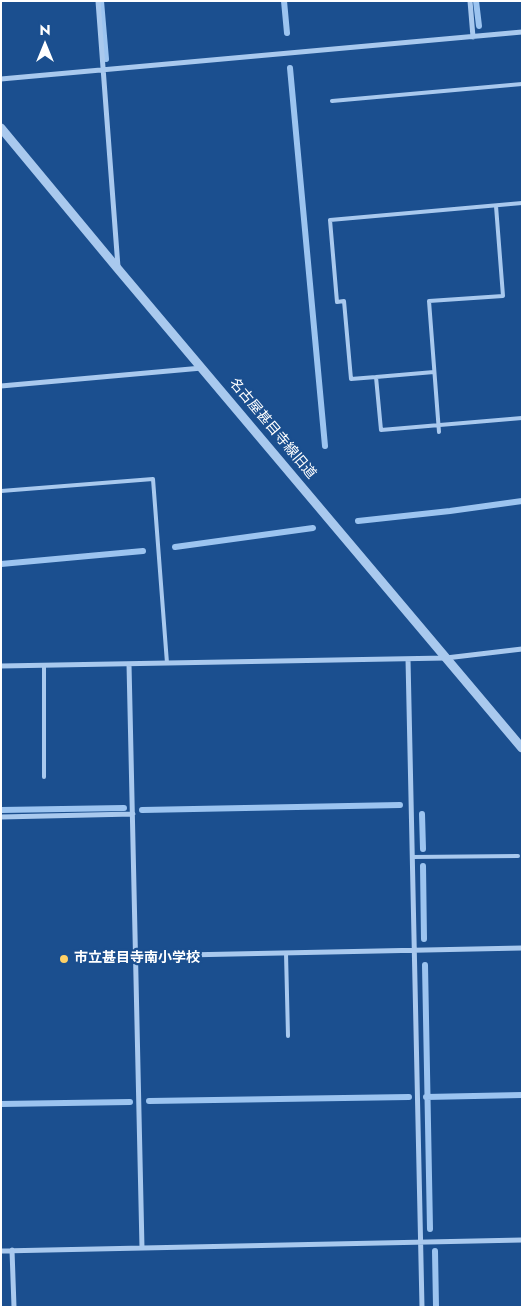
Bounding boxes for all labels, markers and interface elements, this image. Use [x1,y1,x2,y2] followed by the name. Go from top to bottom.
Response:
[20,20,70,70] north arrow
[39,20,51,40] text: N
[225,375,319,483] street label: 名古屋甚目寺線旧道
[74,951,200,967] place label: 市立甚目寺南小学校
[58,953,70,965] marker: 市立甚目寺南小学校

